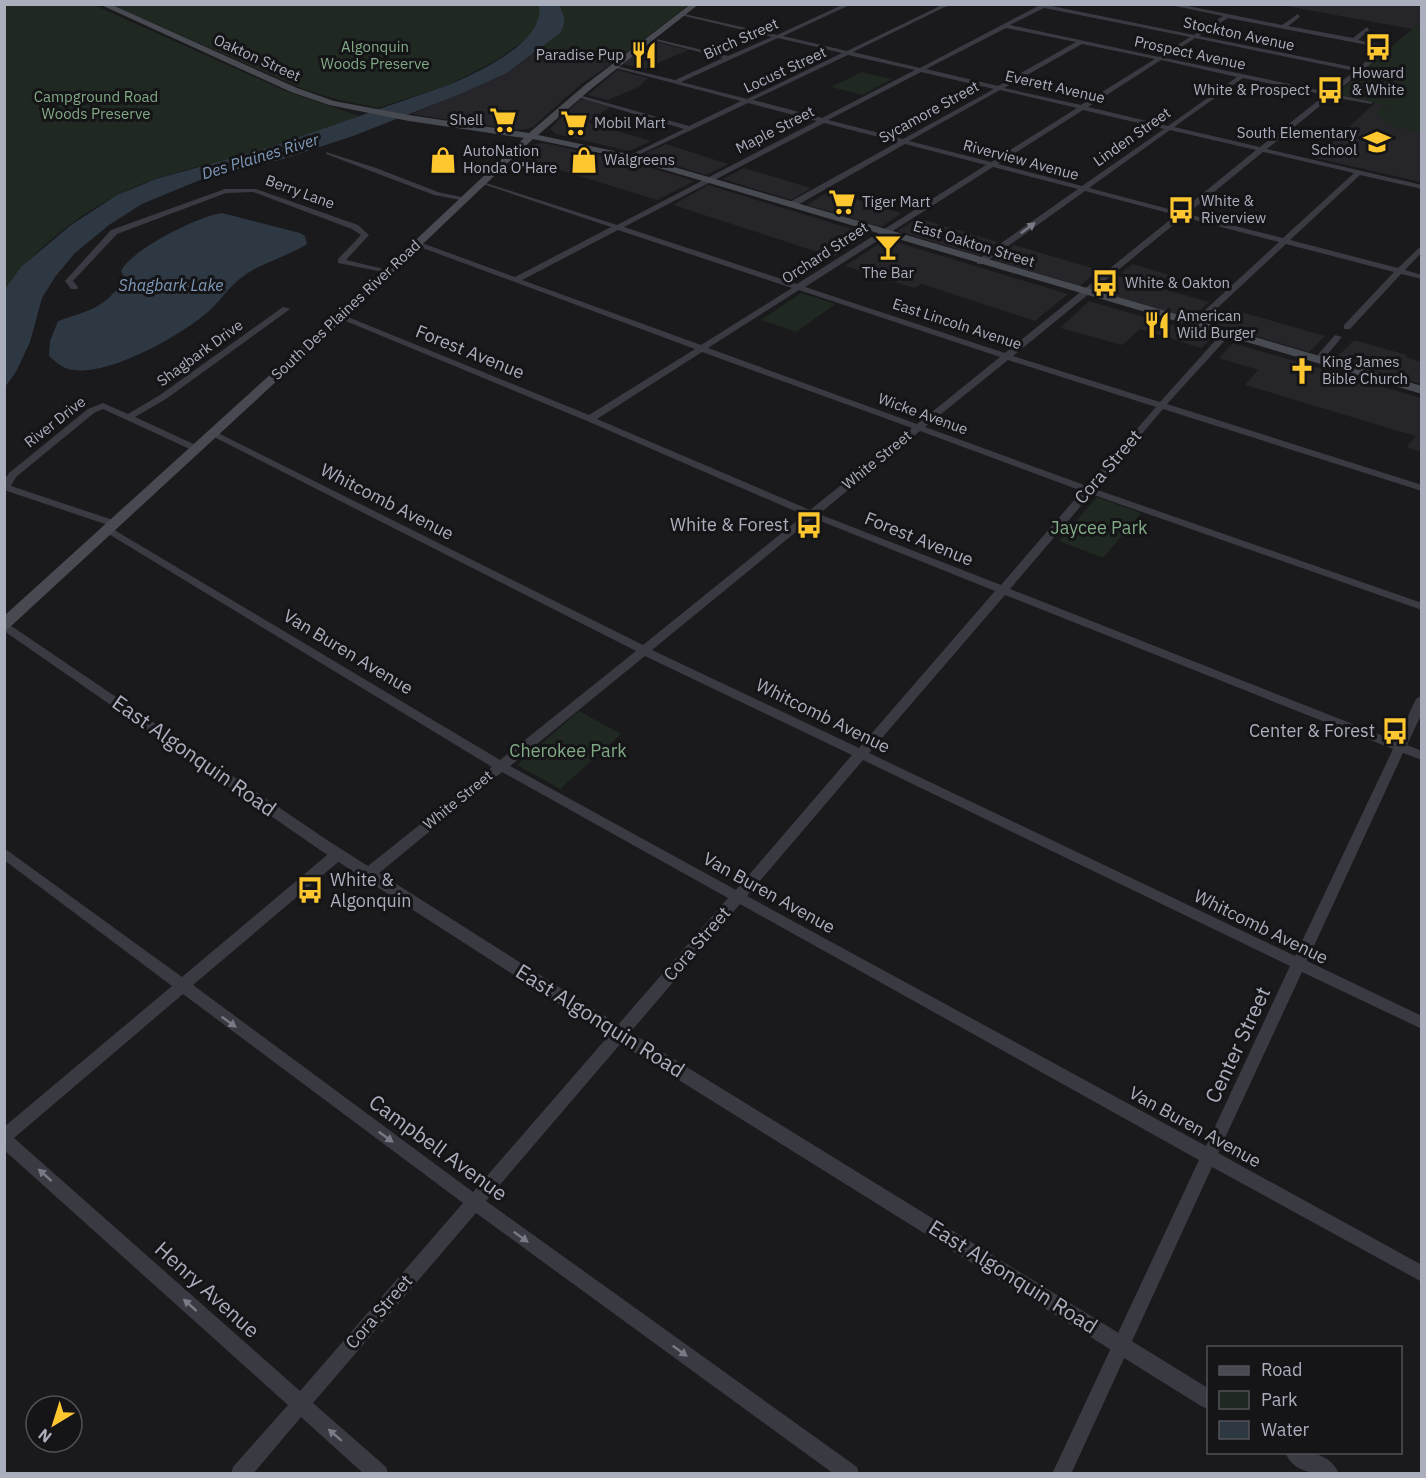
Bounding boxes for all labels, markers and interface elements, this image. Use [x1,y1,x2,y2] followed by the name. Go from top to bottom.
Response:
[1182,12,1297,55] street label: Stockton Avenue
[701,14,781,63] street label: Birch Street
[211,30,304,85] street label: Oakton Street
[1133,31,1248,74] street label: Prospect Avenue
[1363,32,1393,62] bus stop icon: Howard & White
[321,37,429,73] park label: Algonquin Woods Preserve
[629,40,659,70] restaurant icon: Paradise Pup
[740,42,829,97] street label: Locust Street
[536,45,624,64] place label: Paradise Pup
[1351,63,1405,99] place label: Howard & White
[1003,66,1107,107] street label: Everett Avenue
[1315,75,1345,105] bus stop icon: White & Prospect
[875,76,982,147] street label: Sycamore Street
[1194,80,1310,99] place label: White & Prospect
[34,87,158,123] park label: Campground Road Woods Preserve
[732,102,817,158] street label: Maple Street
[1089,103,1174,170] street label: Linden Street
[488,105,518,135] supermarket icon: Shell
[559,108,589,138] supermarket icon: Mobil Mart
[449,110,483,129] place label: Shell
[594,113,666,132] place label: Mobil Mart
[1237,123,1358,159] place label: South Elementary School
[1362,127,1392,157] school or university icon: South Elementary School
[199,128,322,183] water label: Des Plaines River
[961,135,1081,184] street label: Riverview Avenue
[463,141,557,177] place label: AutoNation Honda O'Hare
[428,145,458,175] shop icon: AutoNation Honda O'Hare
[569,145,599,175] shop icon: Walgreens
[604,150,675,169] place label: Walgreens
[263,170,337,213] street label: Berry Lane
[827,187,857,217] supermarket icon: Tiger Mart
[1201,191,1267,227] place label: White & Riverview
[862,192,930,211] place label: Tiger Mart
[1166,195,1196,225] bus stop icon: White & Riverview
[911,216,1037,271] street label: East Oakton Street
[778,218,871,287] street label: Orchard Street
[1019,222,1035,234] one-way arrow
[873,232,903,262] bar icon: The Bar
[267,236,424,384] street label: South Des Plaines River Road
[862,263,915,282] place label: The Bar
[1090,268,1120,298] bus stop icon: White & Oakton
[1125,273,1230,292] place label: White & Oakton
[118,275,224,295] water label: Shagbark Lake
[890,294,1024,353] street label: East Lincoln Avenue
[1177,306,1256,342] place label: American Wild Burger
[1142,310,1172,340] restaurant icon: American Wild Burger
[153,315,246,390] street label: Shagbark Drive
[412,319,528,384] street label: Forest Avenue
[1322,352,1408,388] place label: King James Bible Church
[1287,356,1317,386] church icon: King James Bible Church
[876,388,971,439] street label: Wicke Avenue
[20,392,89,451] street label: River Drive
[1069,425,1146,509] street label: Cora Street
[838,426,915,493] street label: White Street
[317,458,458,545] street label: Whitcomb Avenue
[861,506,977,571] street label: Forest Avenue
[794,510,824,540] bus stop icon: White & Forest
[670,513,789,536] place label: White & Forest
[1051,516,1148,539] park label: Jaycee Park
[279,604,417,699] street label: Van Buren Avenue
[752,673,894,758] street label: Whitcomb Avenue
[107,688,282,822] street label: East Algonquin Road
[1380,716,1410,746] bus stop icon: Center & Forest
[1249,719,1375,742] place label: Center & Forest
[509,739,627,762] park label: Cherokee Park
[419,766,496,833] street label: White Street
[699,847,839,938] street label: Van Buren Avenue
[330,868,412,912] place label: White & Algonquin
[295,875,325,905] bus stop icon: White & Algonquin
[1190,884,1332,969] street label: Whitcomb Avenue
[658,902,735,986] street label: Cora Street
[511,957,690,1083] street label: East Algonquin Road
[1198,982,1276,1107] street label: Center Street
[221,1015,237,1028] one-way arrow
[1125,1081,1265,1172] street label: Van Buren Avenue
[364,1087,514,1207] street label: Campbell Avenue
[378,1131,393,1143] one-way arrow
[38,1169,53,1182] one-way arrow
[924,1213,1103,1339] street label: East Algonquin Road
[513,1231,529,1243] one-way arrow
[149,1235,266,1344] street label: Henry Avenue
[340,1270,417,1354] street label: Cora Street
[183,1299,198,1312] one-way arrow
[671,1345,687,1357] one-way arrow
[1207,1346,1402,1454] legend
[1261,1358,1302,1381] text: Road
[1261,1388,1298,1411] text: Park
[24,1394,84,1454] north arrow
[1261,1418,1310,1441] text: Water
[34,1424,55,1447] text: N
[328,1428,343,1442] one-way arrow

